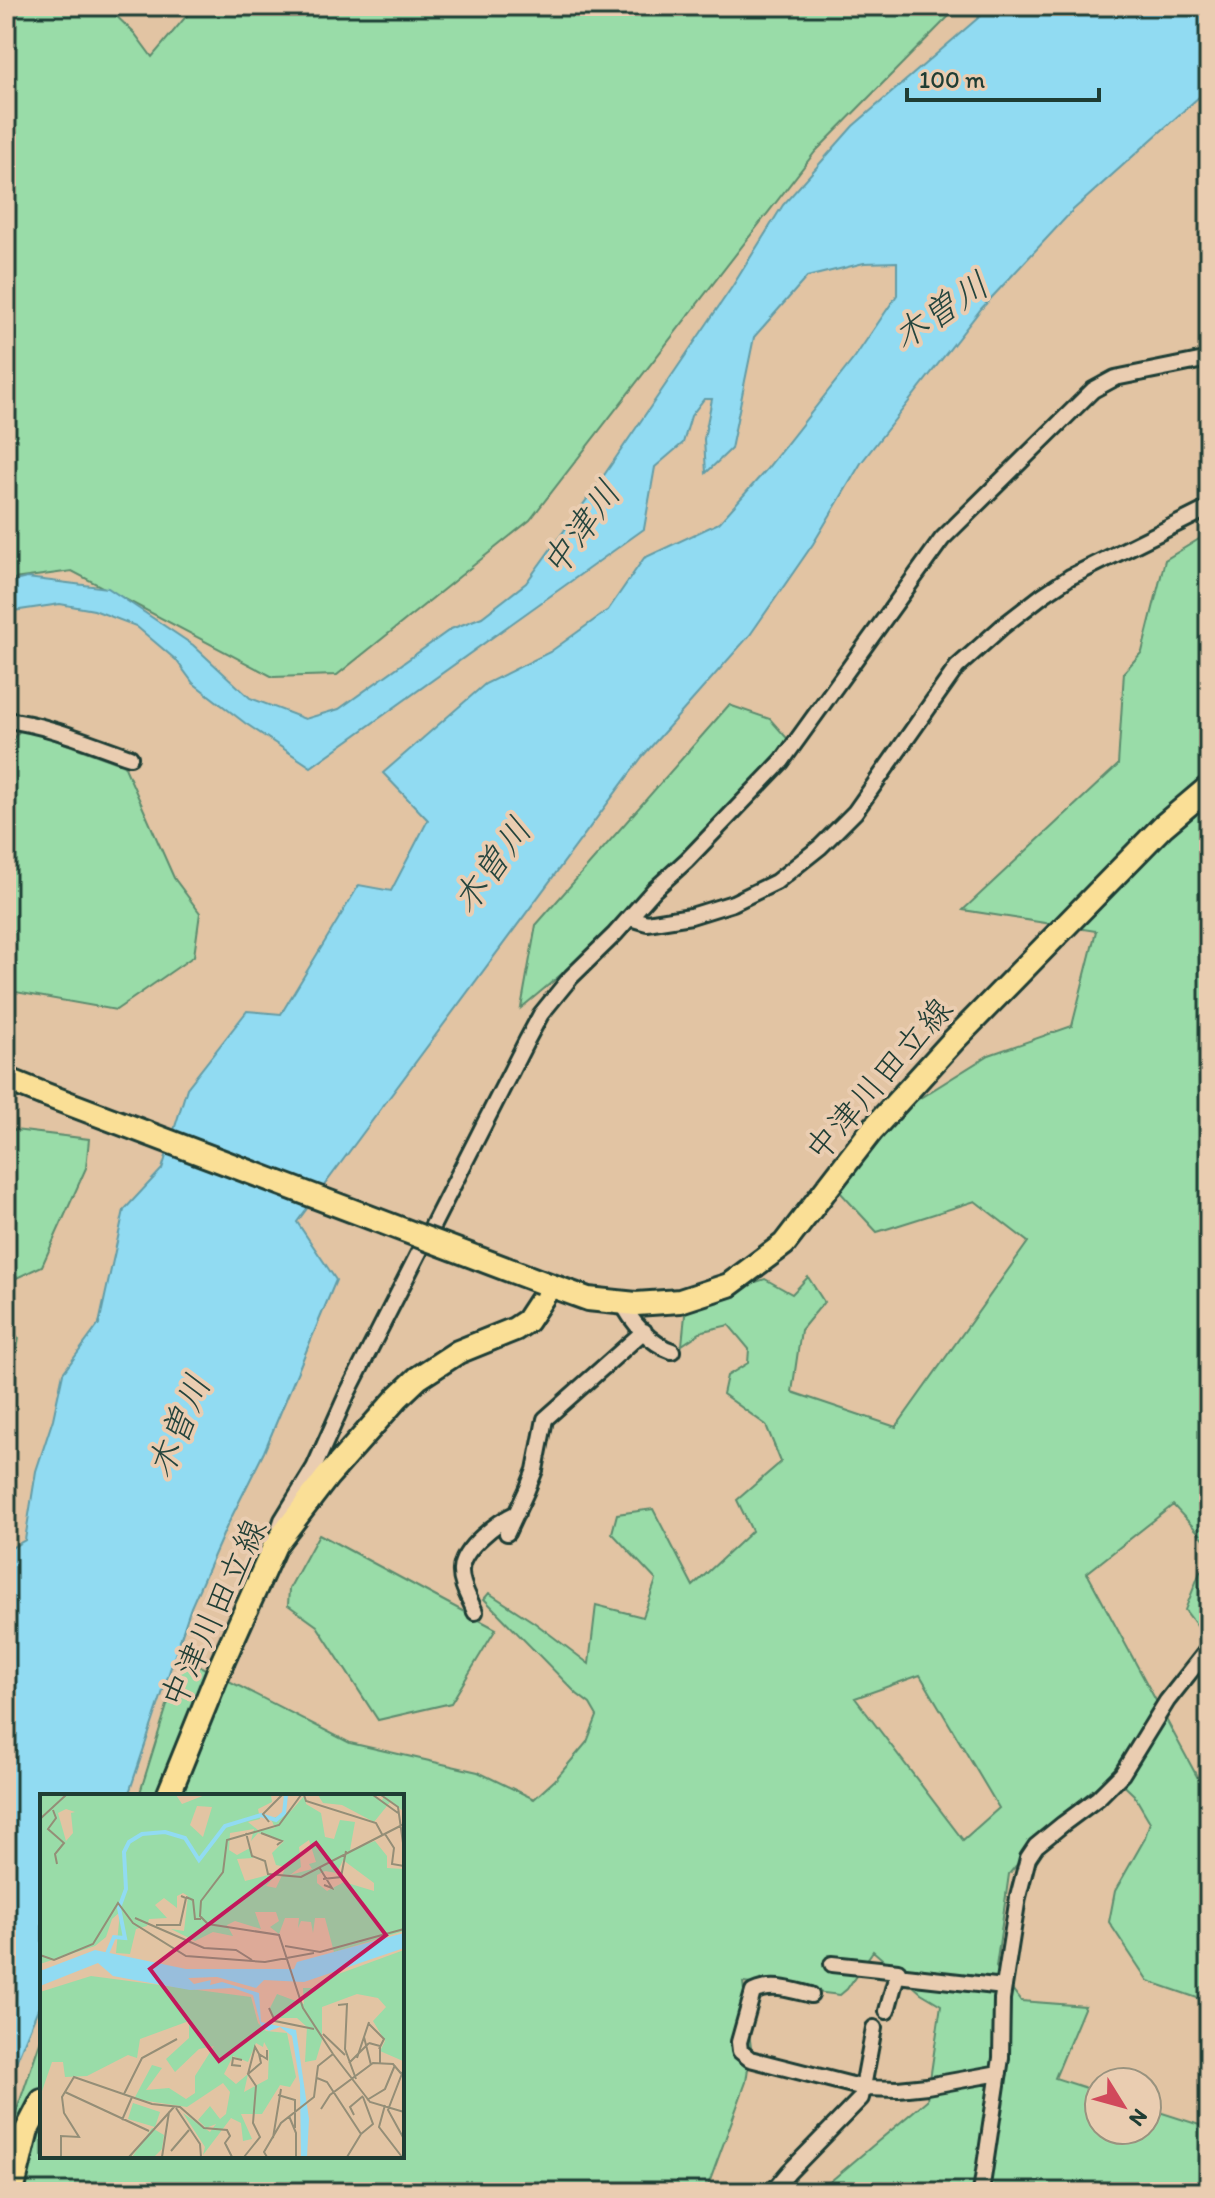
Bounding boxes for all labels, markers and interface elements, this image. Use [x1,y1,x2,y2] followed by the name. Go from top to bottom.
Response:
[907,52,1099,102] scale bar
[919,65,985,94] text: 100 m
[883,262,997,358] water label: 木曽川
[531,472,630,585] water label: 中津川
[442,809,541,922] water label: 木曽川
[796,989,961,1170] street label: 中津川田立線
[138,1368,219,1484] water label: 木曽川
[152,1512,275,1714] street label: 中津川田立線
[40,1794,404,2158] inset map
[1083,2066,1163,2146] north arrow
[1123,2104,1154,2132] text: N

